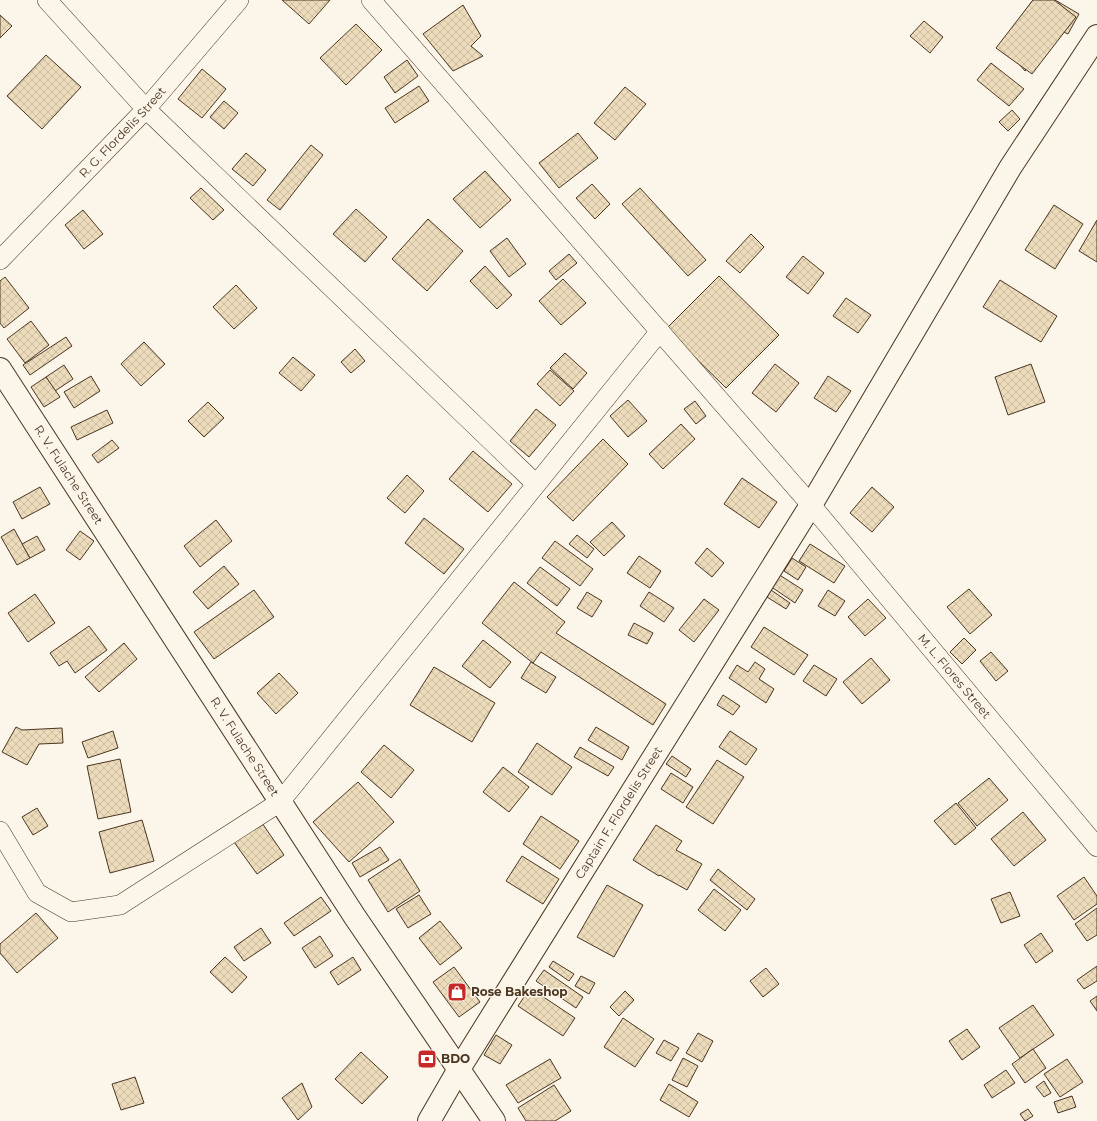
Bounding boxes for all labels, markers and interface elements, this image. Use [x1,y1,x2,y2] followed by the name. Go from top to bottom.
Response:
[76,83,169,181] street label: R. G. Flordelis Street
[31,422,107,527] street label: R. V. Fulache Street
[915,630,994,721] street label: M. L. Flores Street
[207,694,283,799] street label: R. V. Fulache Street
[572,743,665,882] street label: Captain F. Flordelis Street
[446,981,468,1003] shop icon: Rose Bakeshop
[471,984,568,999] place label: Rose Bakeshop
[416,1048,438,1070] bank icon: BDO
[441,1051,470,1066] place label: BDO

